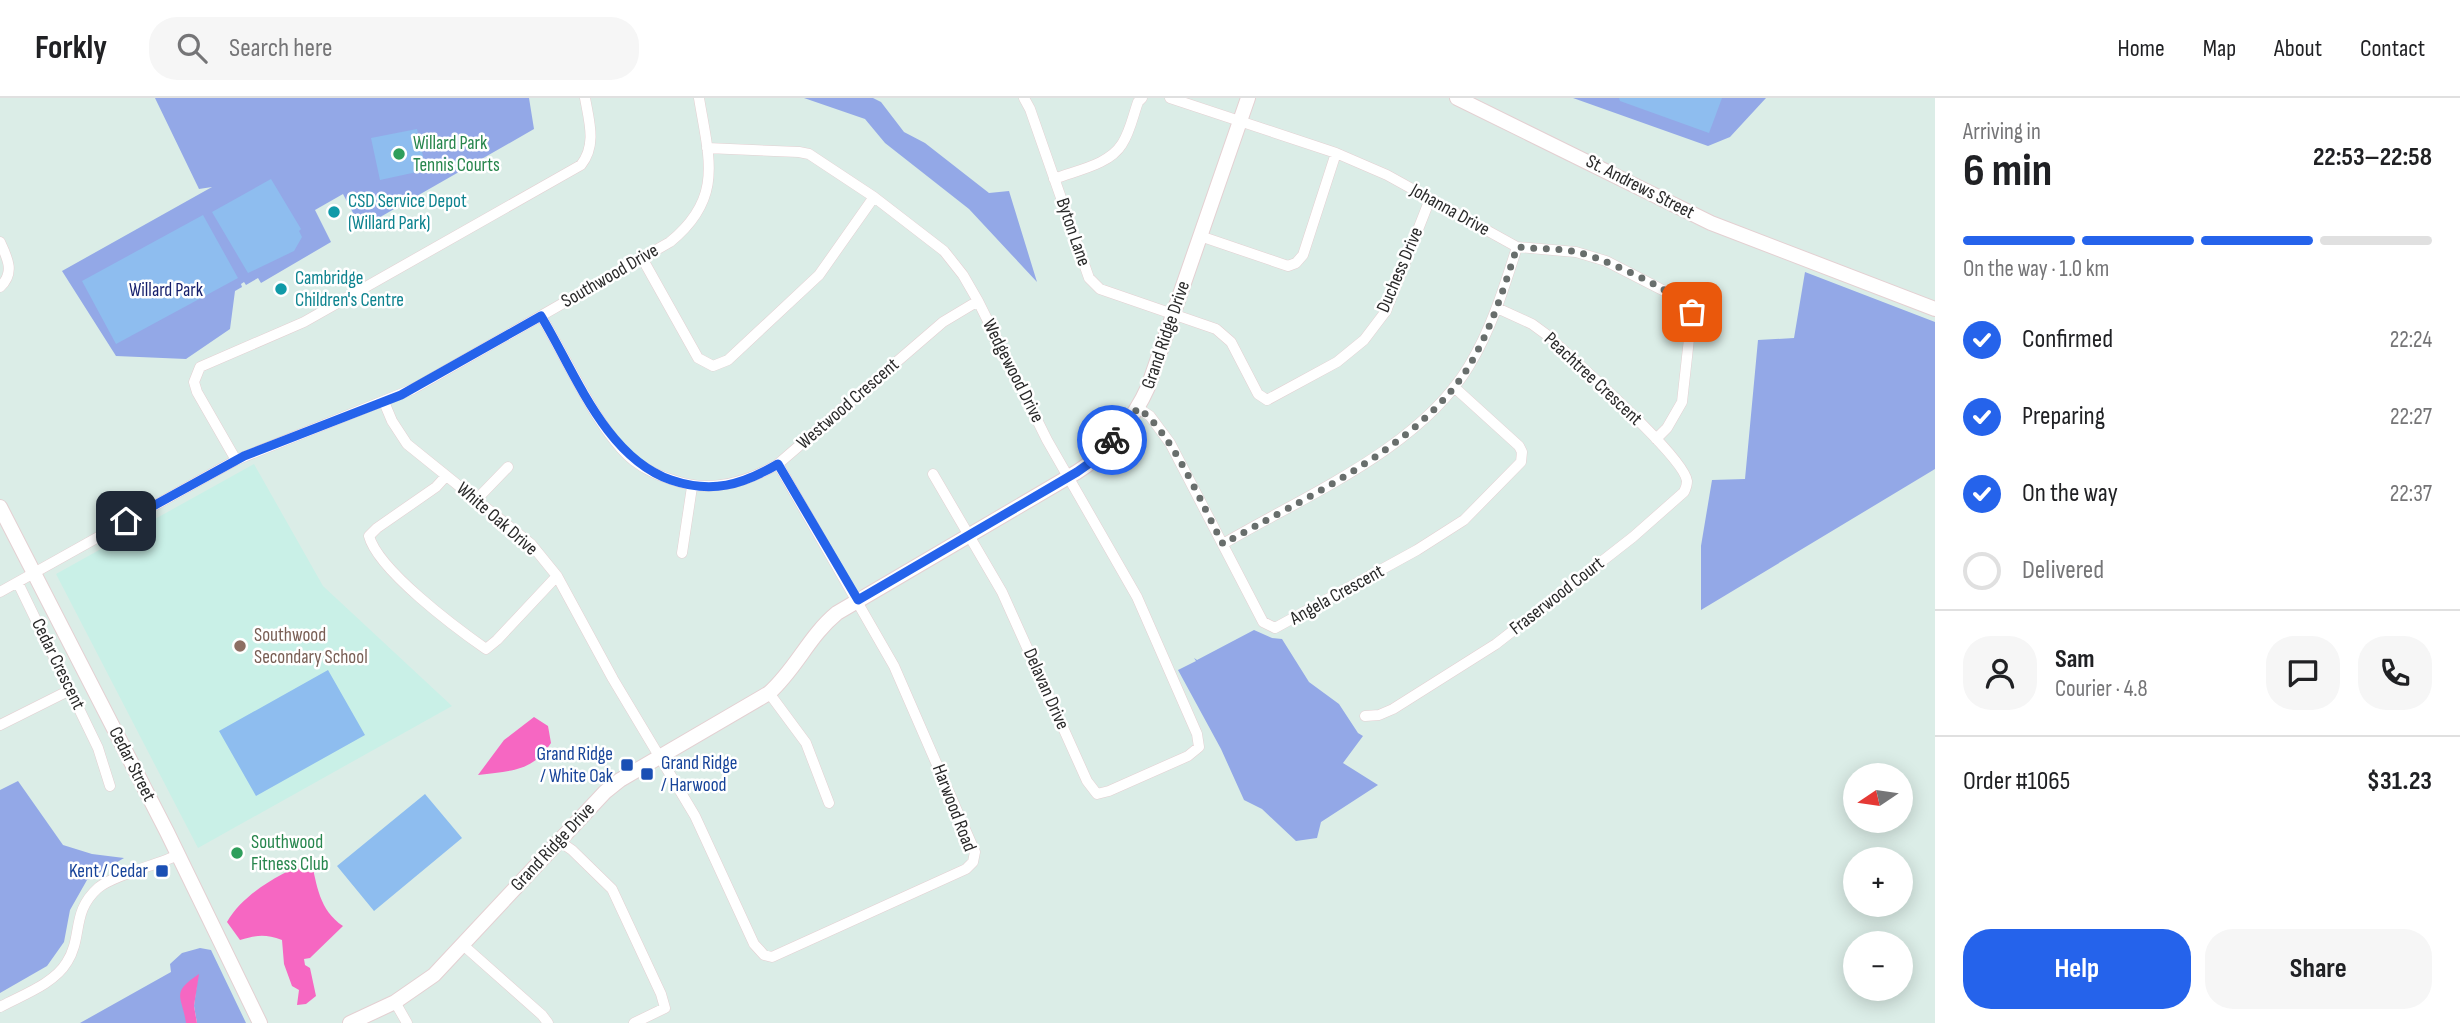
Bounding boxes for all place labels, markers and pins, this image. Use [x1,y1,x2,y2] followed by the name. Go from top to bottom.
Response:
[413,132,500,177] place label: Willard Park Tennis Courts
[391,146,407,162] marker: Willard Park Tennis Courts
[348,190,467,235] place label: CSD Service Depot (Willard Park)
[326,204,342,220] marker: CSD Service Depot (Willard Park)
[295,267,404,312] place label: Cambridge Children's Centre
[273,281,289,297] marker: Cambridge Children's Centre
[1662,282,1722,342] pin
[96,491,156,551] pin
[254,624,368,669] place label: Southwood Secondary School
[232,638,248,654] marker: Southwood Secondary School
[537,743,614,788] place label: Grand Ridge / White Oak
[661,752,737,797] place label: Grand Ridge / Harwood
[619,757,635,773] marker: Grand Ridge / White Oak
[639,766,655,782] marker: Grand Ridge / Harwood
[251,831,329,876] place label: Southwood Fitness Club
[229,845,245,861] marker: Southwood Fitness Club
[69,860,149,883] place label: Kent / Cedar
[154,863,170,879] marker: Kent / Cedar

